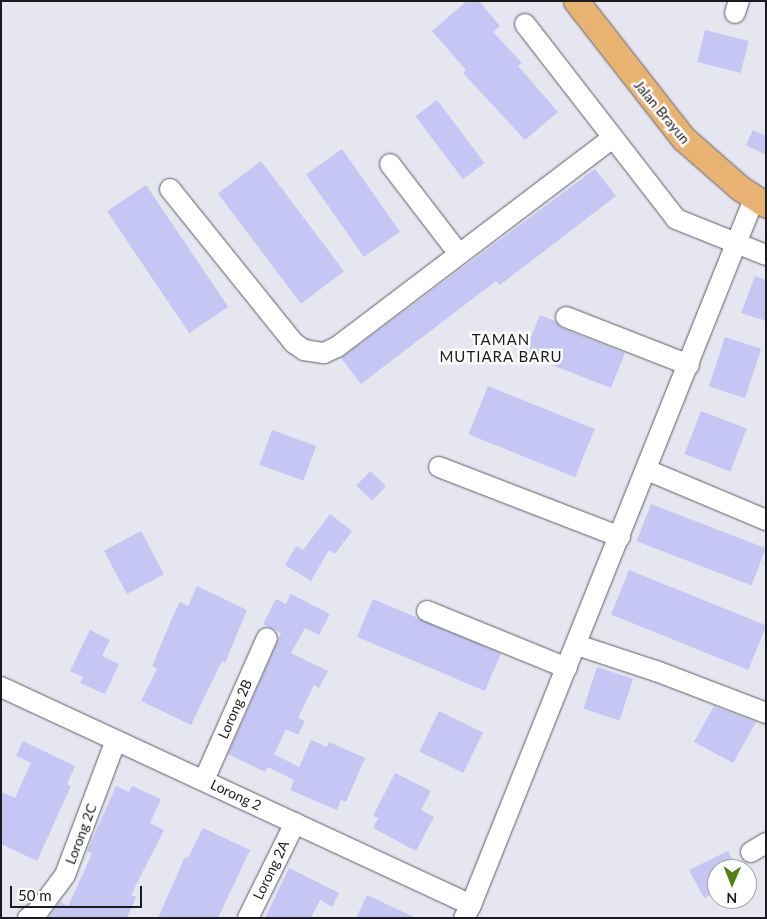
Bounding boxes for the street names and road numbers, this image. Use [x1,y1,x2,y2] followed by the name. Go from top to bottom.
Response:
[631,77,693,147] street label: Jalan Brayun
[214,677,256,741] street label: Lorong 2B
[208,776,264,814] street label: Lorong 2
[62,801,100,867] street label: Lorong 2C
[250,838,292,902] street label: Lorong 2A

